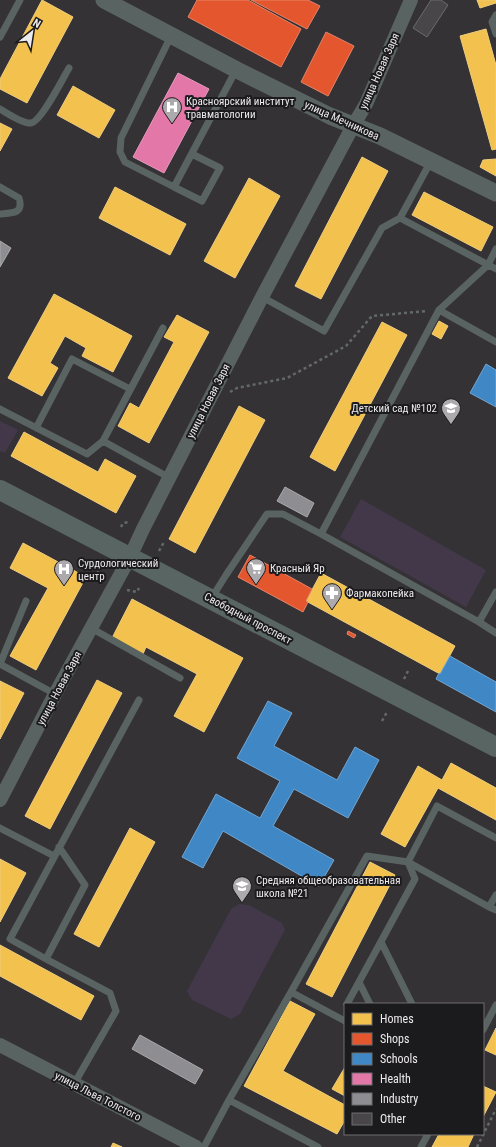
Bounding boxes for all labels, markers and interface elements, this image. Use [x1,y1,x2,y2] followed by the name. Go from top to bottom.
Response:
[12,12,52,52] north arrow
[31,16,43,31] text: N
[357,31,402,111] street label: улица Новая Заря
[186,95,295,121] place label: Красноярский институт травматологии
[161,96,183,124] hospital icon: Красноярский институт травматологии
[302,98,381,143] street label: улица Мечникова
[184,362,233,441] street label: улица Новая Заря
[440,397,462,425] school or university icon: Детский сад №102
[351,402,437,415] place label: Детский сад №102
[78,557,158,583] place label: Сурдологический центр
[245,557,267,585] supermarket icon: Красный Яр
[53,558,75,586] hospital icon: Сурдологический центр
[270,562,325,575] place label: Красный Яр
[321,582,343,610] pharmacy icon: Фармакопейка
[346,587,414,600] place label: Фармакопейка
[202,590,294,647] street label: Свободный проспект
[34,649,84,727] street label: улица Новая Заря
[256,874,400,900] place label: Средняя общеобразовательная школа №21
[231,875,253,903] school or university icon: Средняя общеобразовательная школа №21
[344,1003,484,1135] legend
[380,1012,414,1026] text: Homes
[380,1032,409,1046] text: Shops
[380,1052,418,1066] text: Schools
[52,1069,144,1124] street label: улица Льва Толстого
[380,1072,411,1086] text: Health
[380,1092,418,1106] text: Industry
[380,1112,406,1126] text: Other

